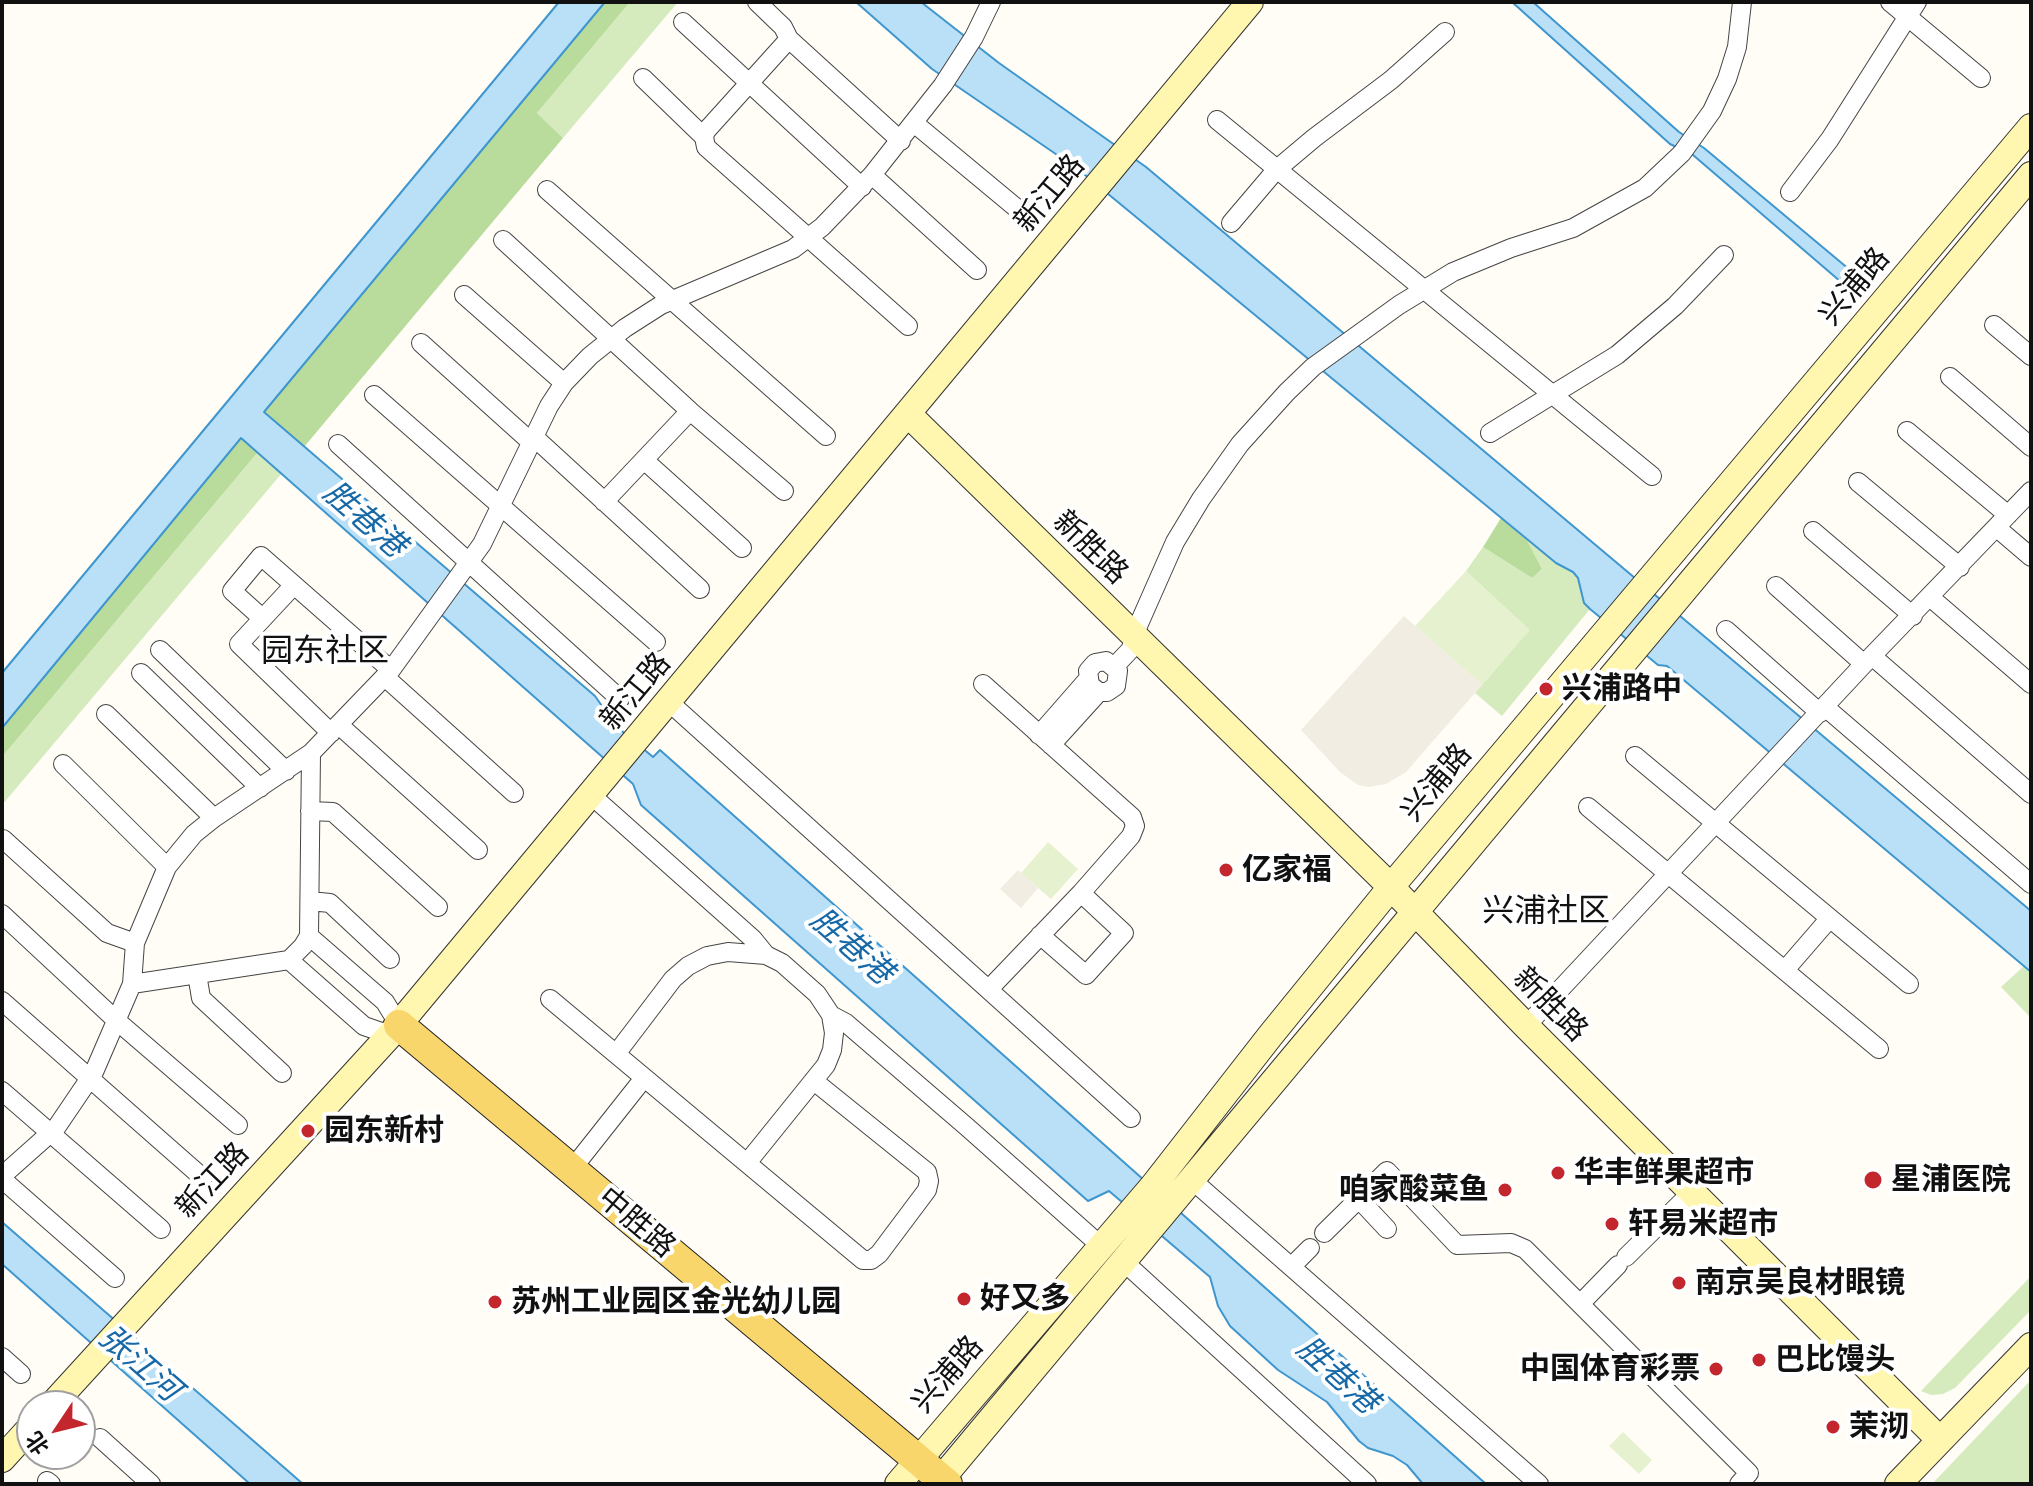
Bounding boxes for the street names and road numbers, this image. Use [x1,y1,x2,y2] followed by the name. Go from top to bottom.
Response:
[1007,148,1093,240] street label: 新江路
[1812,241,1898,333] street label: 兴浦路
[1045,504,1135,592] street label: 新胜路
[593,646,679,738] street label: 新江路
[1394,737,1480,829] street label: 兴浦路
[1505,960,1595,1050] street label: 新胜路
[169,1136,257,1226] street label: 新江路
[590,1180,682,1266] street label: 中胜路
[905,1329,991,1421] street label: 兴浦路

